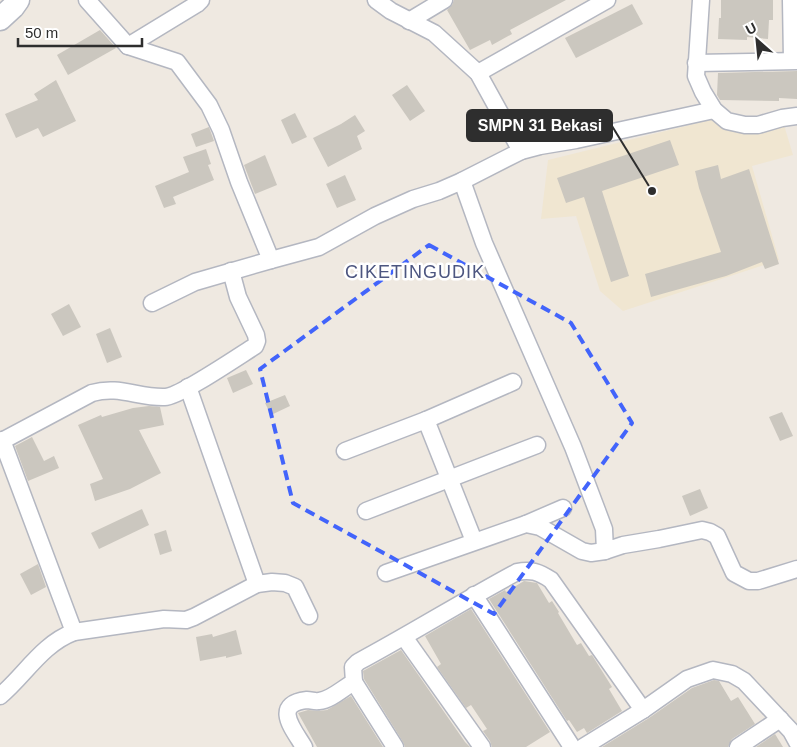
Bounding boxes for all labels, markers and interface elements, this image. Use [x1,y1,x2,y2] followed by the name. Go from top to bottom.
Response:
[18,15,141,47] scale bar
[732,15,782,65] north arrow
[743,19,759,38] text: U
[25,24,58,41] text: 50 m
[467,110,612,141] callout: SMPN 31 Bekasi
[478,117,602,134] text: SMPN 31 Bekasi
[345,262,485,282] district label: CIKETINGUDIK

